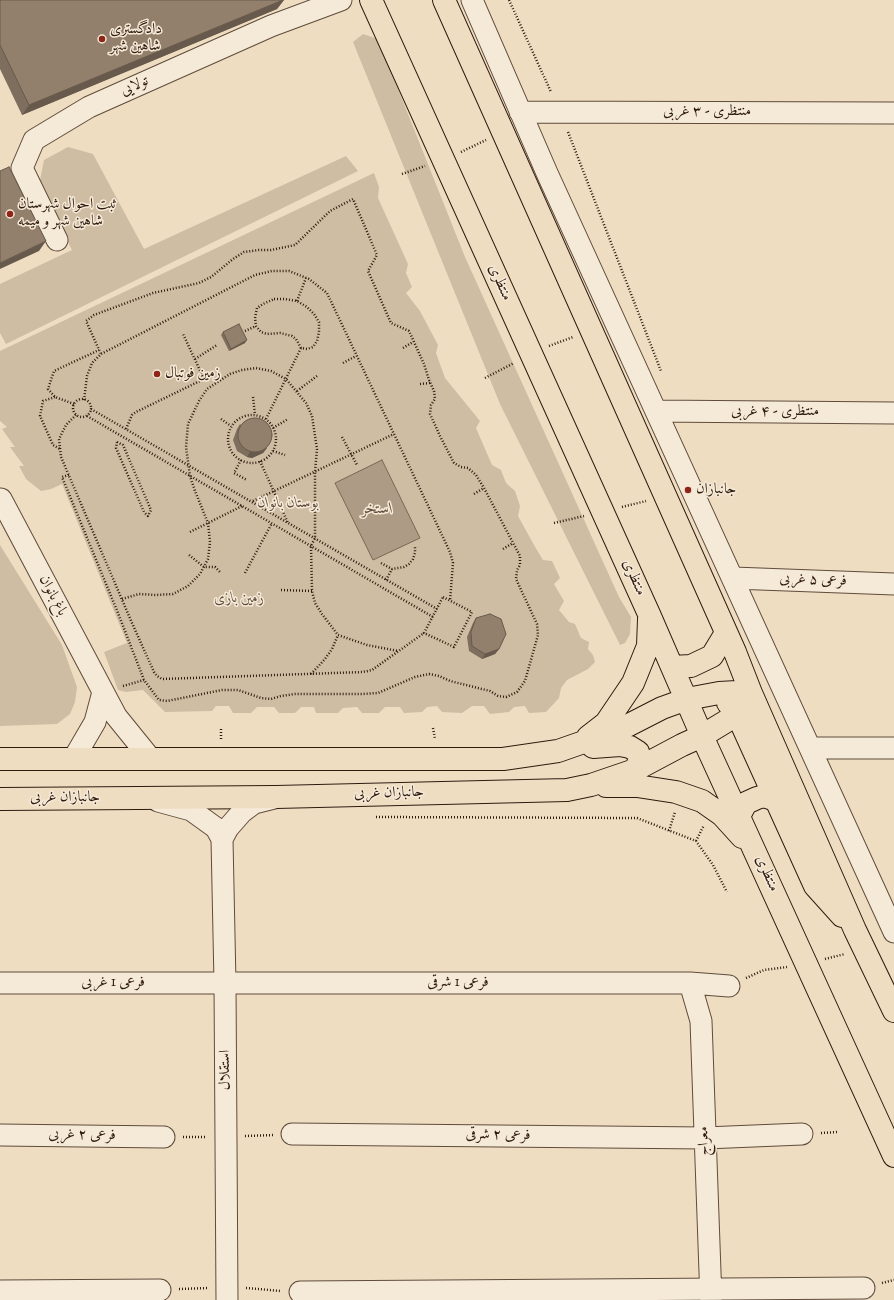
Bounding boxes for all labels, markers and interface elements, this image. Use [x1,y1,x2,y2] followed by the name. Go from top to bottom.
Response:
[110,21,162,56] place label: دادگستری شاهین شهر
[97,34,107,44] marker: دادگستری شاهین شهر
[118,73,152,101] street label: تولایی
[663,103,751,121] street label: منتظری - ۳ غربی
[18,196,117,231] place label: ثبت احوال شهرستان شاهین شهر و میمه
[5,209,15,219] marker: ثبت احوال شهرستان شاهین شهر و میمه
[483,262,515,304] street label: منتظری
[165,365,221,383] place label: زمین فوتبال
[152,369,162,379] marker: زمین فوتبال
[731,403,819,421] street label: منتظری - ۴ غربی
[696,481,736,499] place label: جانبازان
[683,485,693,495] marker: جانبازان
[257,495,319,513] park label: بوستان بانوان
[361,500,393,520] water label: استخر
[617,557,649,599] street label: منتظری
[779,571,847,591] street label: فرعی ۵ غربی
[34,572,70,620] street label: باغ بانوان
[214,590,264,608] park label: زمین بازی
[354,784,424,804] street label: جانبازان غربی
[30,789,100,807] street label: جانبازان غربی
[750,853,782,895] street label: منتظری
[81,974,145,992] street label: فرعی 1 غربی
[427,974,489,992] street label: فرعی 1 شرقی
[217,1050,235,1090] street label: استقلال
[48,1126,116,1146] street label: فرعی ۲ غربی
[465,1126,531,1146] street label: فرعی ۲ شرقی
[695,1126,715,1156] street label: معراج

